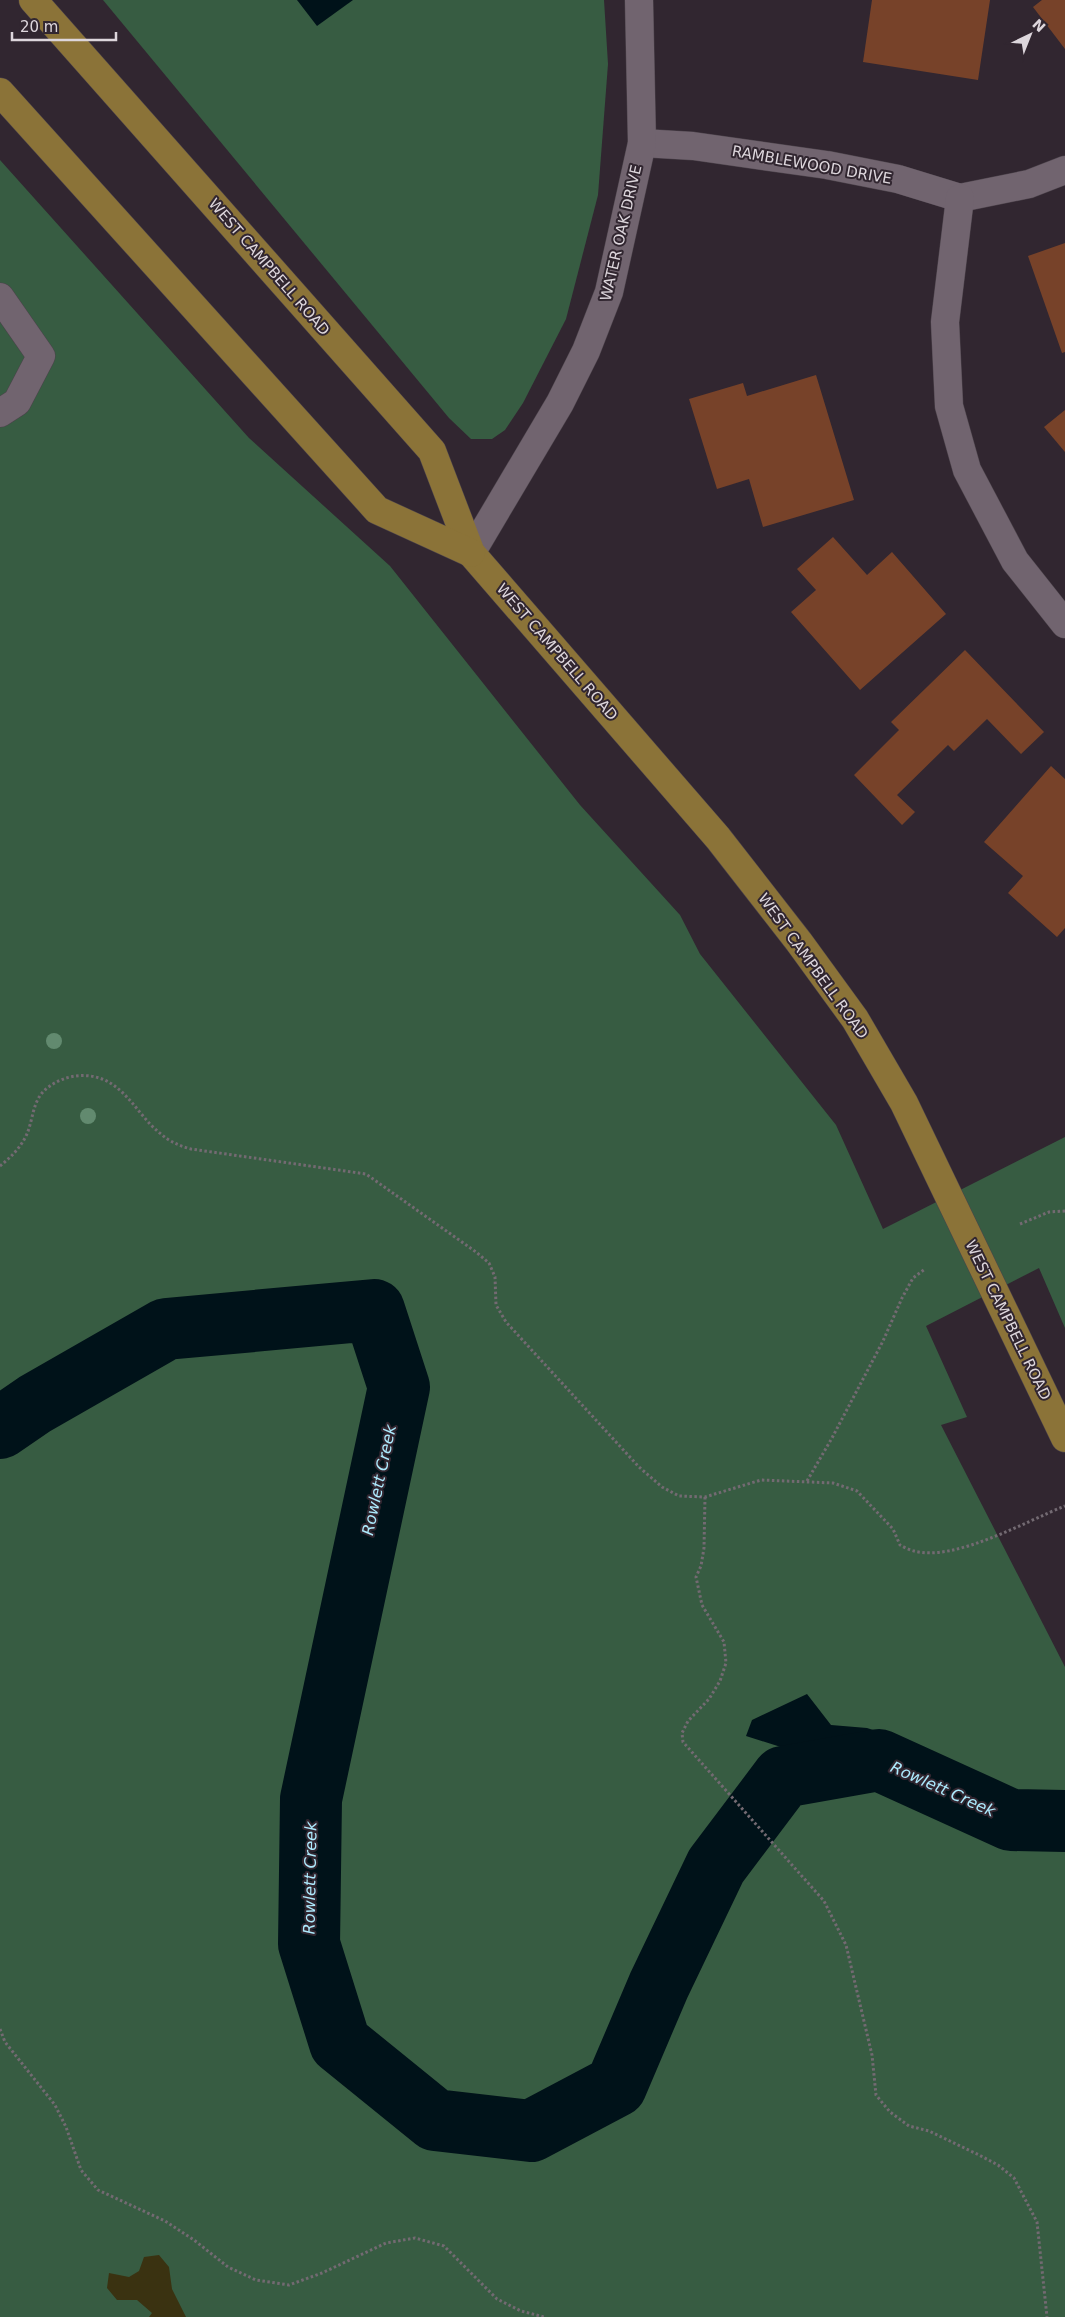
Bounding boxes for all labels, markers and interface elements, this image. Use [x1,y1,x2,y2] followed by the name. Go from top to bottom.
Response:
[12,10,116,42] scale bar
[1005,10,1055,60] north arrow
[1029,16,1049,35] text: N
[20,18,58,36] text: 20 m
[731,142,893,188] street label: RAMBLEWOOD DRIVE
[597,163,645,303] street label: WATER OAK DRIVE
[205,195,333,339] street label: WEST CAMPBELL ROAD
[493,580,621,724] street label: WEST CAMPBELL ROAD
[754,890,872,1042] street label: WEST CAMPBELL ROAD
[961,1237,1055,1403] street label: WEST CAMPBELL ROAD
[358,1422,400,1537] water label: Rowlett Creek
[888,1757,999,1821] water label: Rowlett Creek
[300,1821,320,1934] water label: Rowlett Creek

